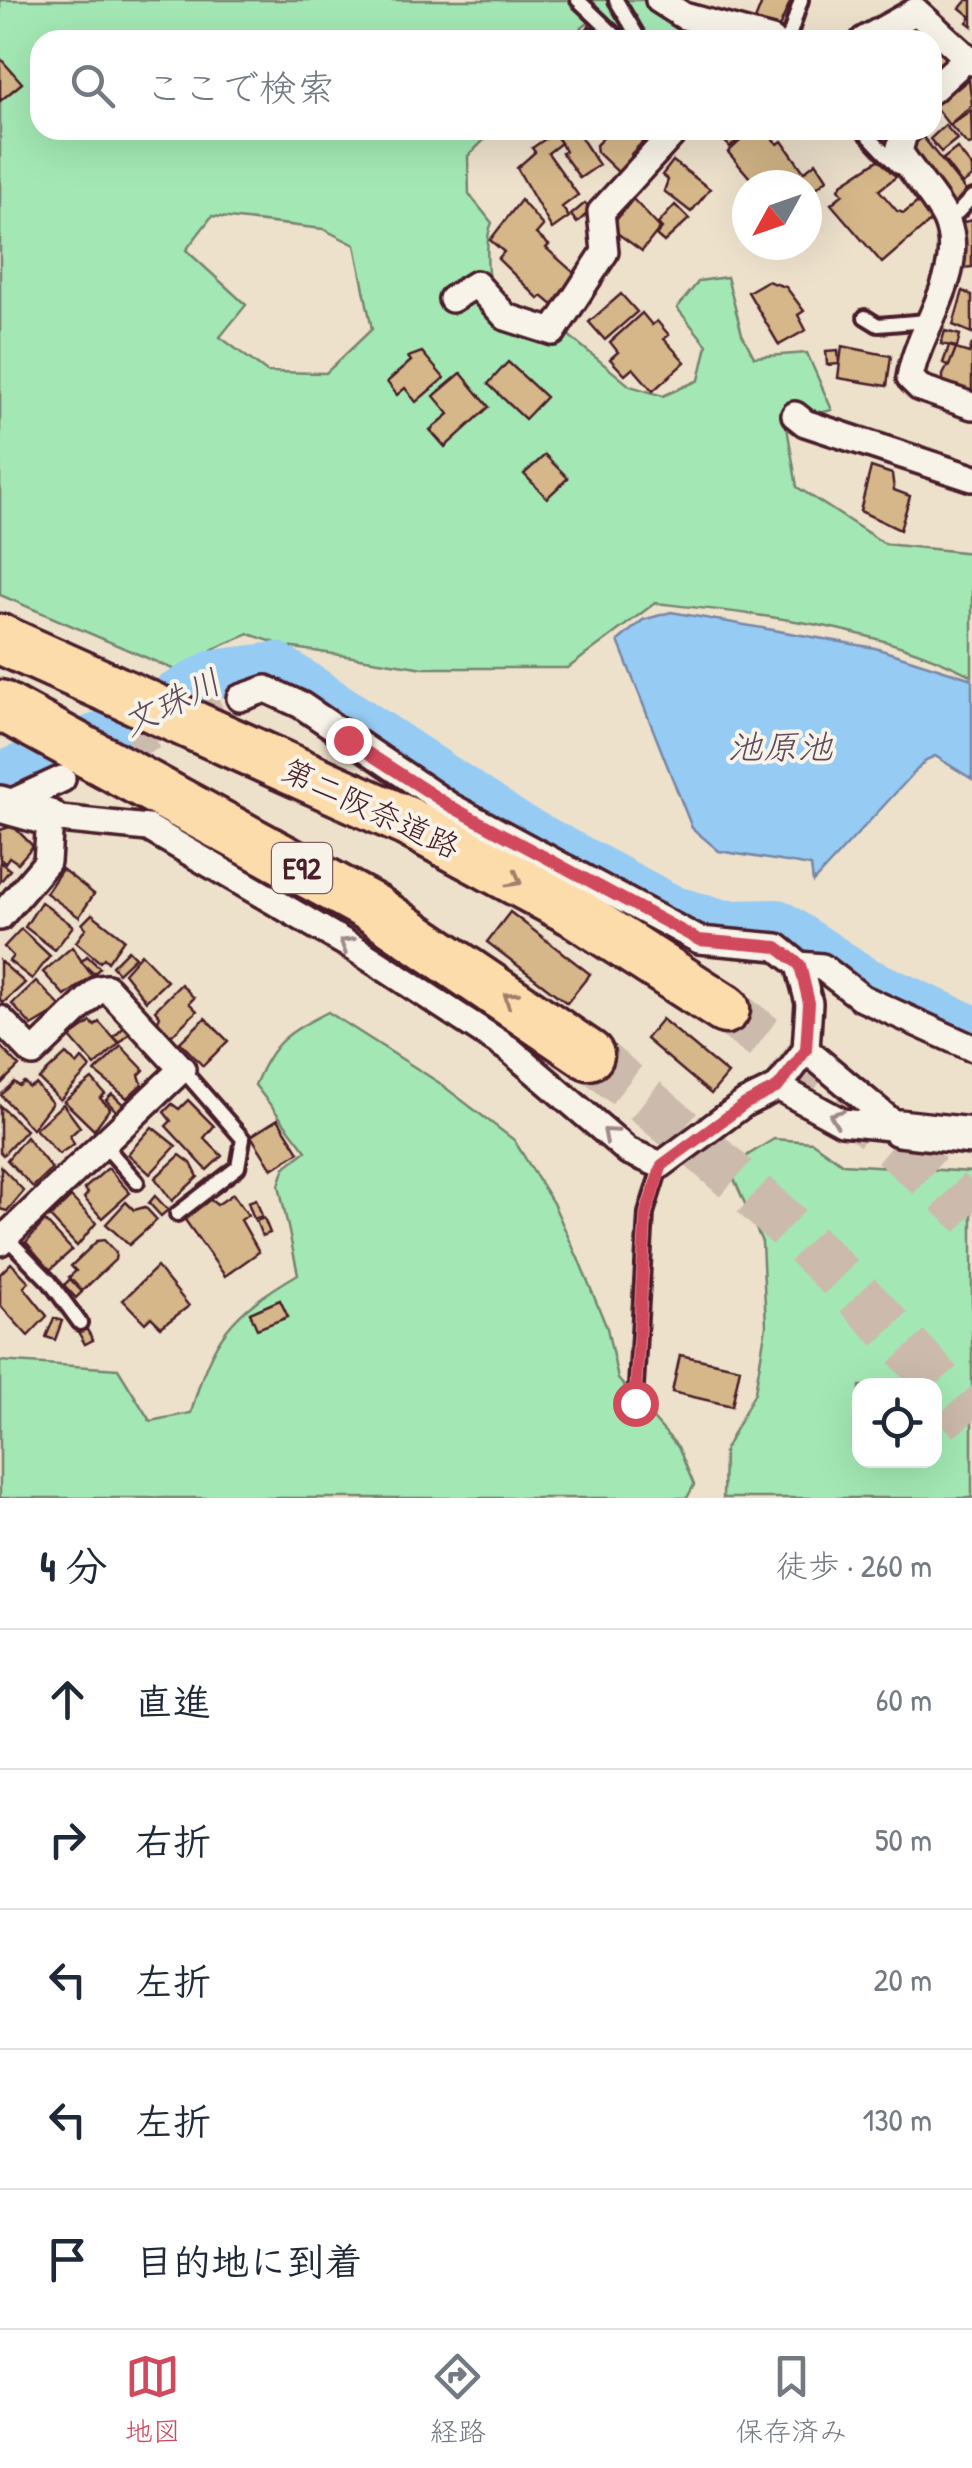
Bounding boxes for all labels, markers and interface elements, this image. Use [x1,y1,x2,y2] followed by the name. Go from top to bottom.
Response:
[30,30,942,140] search box
[65,58,120,113] icon: search
[145,61,335,113] text: ここで検索
[732,170,822,260] north arrow
[114,658,228,746] water label: 文珠川
[326,718,372,764] route end
[727,723,833,770] water label: 池原池
[275,748,467,868] street label: 第二阪奈道路
[272,843,332,893] road number: E92
[505,868,523,887] one-way arrow
[339,937,357,956] one-way arrow
[502,992,521,1010] one-way arrow
[828,1108,846,1128] one-way arrow
[602,1127,620,1145] one-way arrow
[852,1378,942,1468] map controls
[852,1378,942,1468] button: locate
[613,1381,659,1427] route start
[40,1537,107,1594] text: 4 分
[776,1544,932,1587] text: 徒歩 · 260 m
[40,1672,95,1727] icon: ahead
[135,1675,211,1727] text: 直進
[876,1678,932,1721] text: 60 m
[40,1812,95,1867] icon: right
[135,1815,211,1867] text: 右折
[875,1818,932,1861] text: 50 m
[40,1952,95,2007] icon: left
[135,1955,211,2007] text: 左折
[874,1958,932,2001] text: 20 m
[40,2092,95,2147] icon: left
[135,2095,211,2147] text: 左折
[863,2098,932,2141] text: 130 m
[40,2232,95,2287] icon: arrive
[135,2235,363,2287] text: 目的地に到着
[125,2349,181,2450] tab: 地図
[430,2349,486,2450] tab: 経路
[735,2349,847,2450] tab: 保存済み

